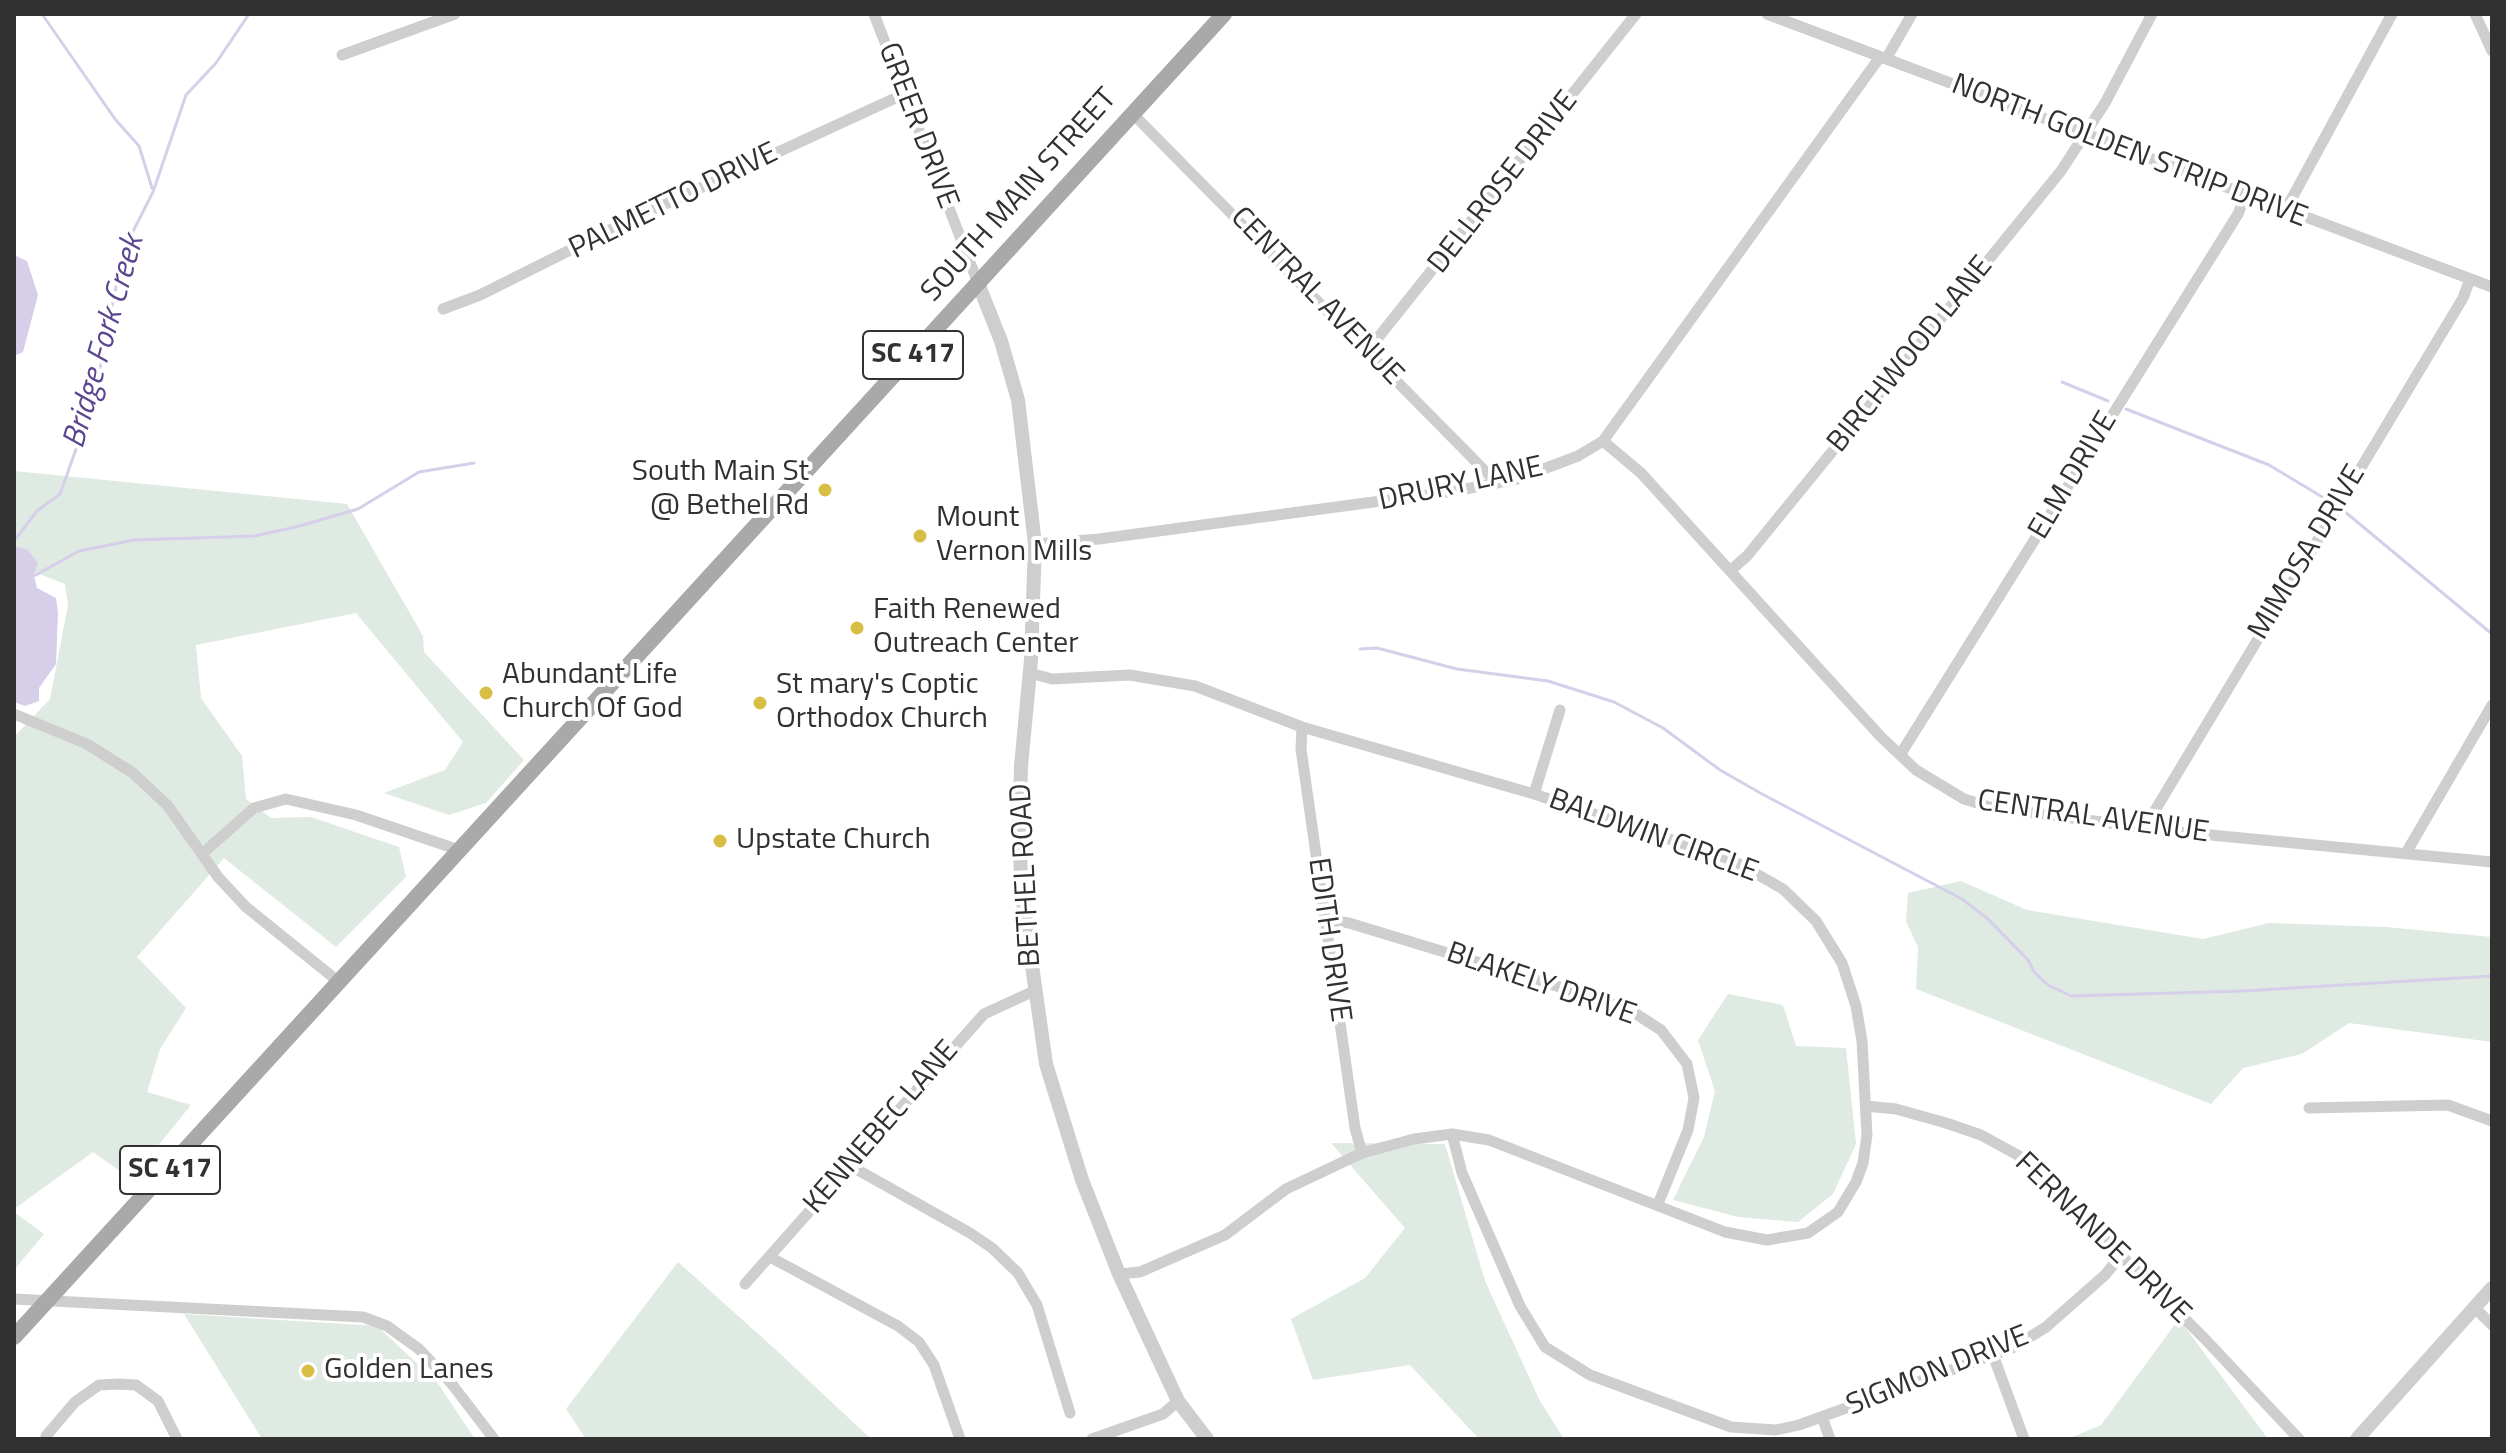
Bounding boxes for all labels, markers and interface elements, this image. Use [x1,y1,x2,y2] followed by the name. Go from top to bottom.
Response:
[869,38,965,214] street label: GREER DRIVE
[1946,67,2312,237] street label: NORTH GOLDEN STRIP DRIVE
[915,82,1125,310] street label: SOUTH MAIN STREET
[1422,85,1586,281] street label: DELLROSE DRIVE
[564,136,784,268] street label: PALMETTO DRIVE
[1222,201,1410,393] street label: CENTRAL AVENUE
[56,231,154,453] water label: Bridge Fork Creek
[1821,250,2001,460] street label: BIRCHWOOD LANE
[863,331,963,379] road number: SC 417
[2022,406,2126,546] street label: ELM DRIVE
[1376,450,1546,520] street label: DRURY LANE
[632,455,809,526] place label: South Main St @ Bethel Rd
[2242,459,2374,647] street label: MIMOSA DRIVE
[816,481,834,499] marker: South Main St @ Bethel Rd
[936,501,1092,572] place label: Mount Vernon Mills
[911,527,929,545] marker: Mount Vernon Mills
[873,593,1079,664] place label: Faith Renewed Outreach Center
[848,619,866,637] marker: Faith Renewed Outreach Center
[502,658,683,728] place label: Abundant Life Church Of God
[776,668,988,738] place label: St mary's Coptic Orthodox Church
[477,684,495,702] marker: Abundant Life Church Of God
[751,694,769,712] marker: St mary's Coptic Orthodox Church
[1004,782,1050,968] street label: BETHEL ROAD
[1543,782,1763,892] street label: BALDWIN CIRCLE
[1975,784,2211,852] street label: CENTRAL AVENUE
[736,823,931,859] place label: Upstate Church
[711,832,729,850] marker: Upstate Church
[1299,856,1357,1024] street label: EDITH DRIVE
[1441,936,1641,1034] street label: BLAKELY DRIVE
[797,1034,967,1222] street label: KENNEBEC LANE
[120,1146,220,1194] road number: SC 417
[2006,1146,2198,1332] street label: FERNANDE DRIVE
[1842,1319,2034,1425] street label: SIGMON DRIVE
[324,1353,494,1389] place label: Golden Lanes
[299,1362,317,1380] marker: Golden Lanes

